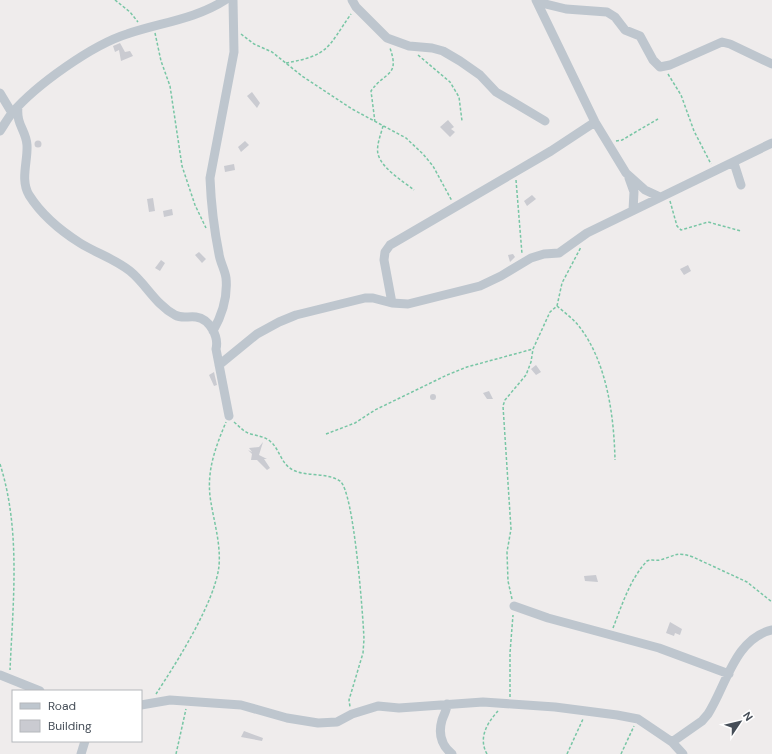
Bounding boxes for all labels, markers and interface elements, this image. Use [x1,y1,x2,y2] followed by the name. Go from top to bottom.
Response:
[12,690,142,742] legend
[48,698,76,714] text: Road
[720,702,760,742] north arrow
[740,709,756,724] text: N
[48,718,92,734] text: Building

